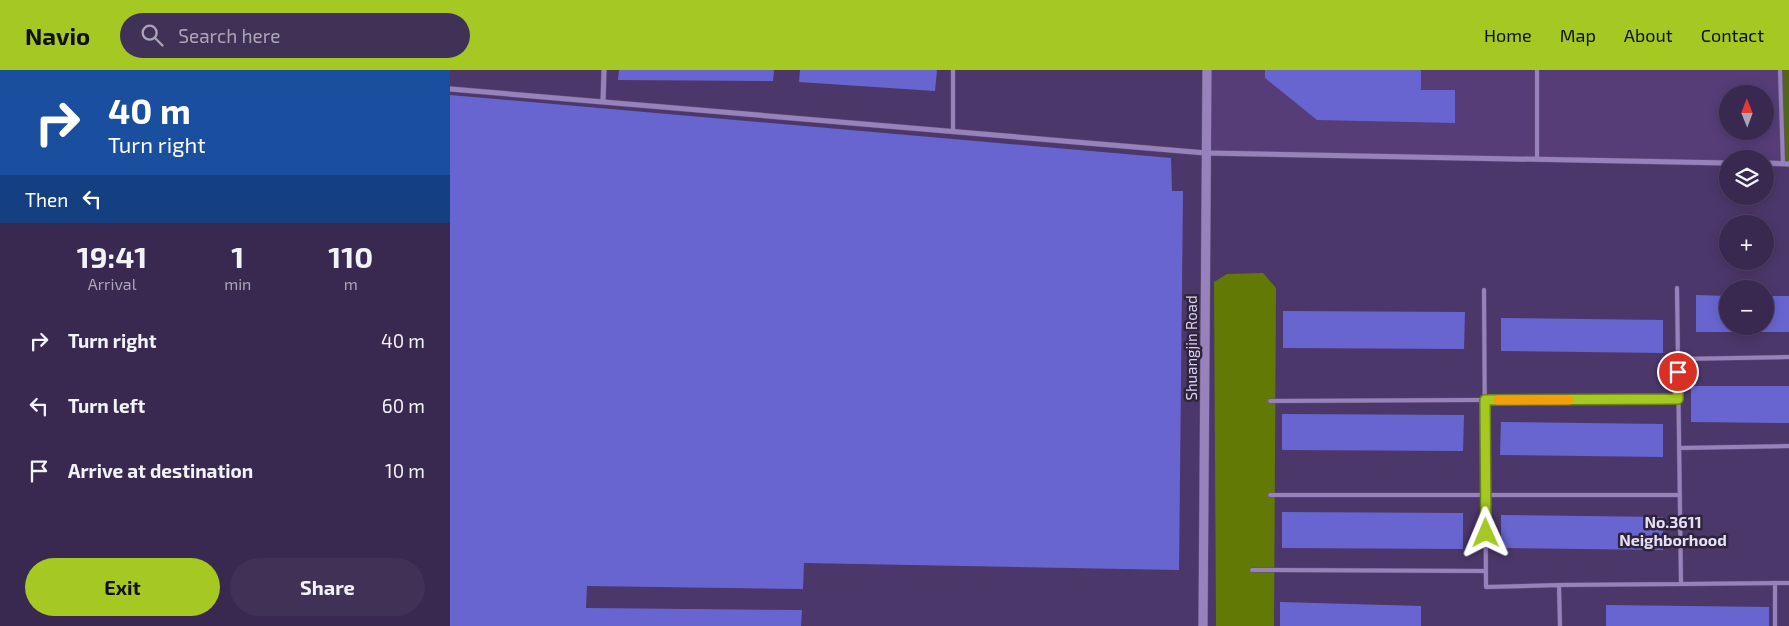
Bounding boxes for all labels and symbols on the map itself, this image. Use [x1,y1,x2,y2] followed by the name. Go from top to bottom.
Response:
[1719,85,1774,140] north arrow
[1182,295,1201,401] street label: Shuangjin Road
[1657,351,1699,393] pin
[1459,506,1511,558] position arrow
[1619,512,1727,549] district label: No.3611 Neighborhood

